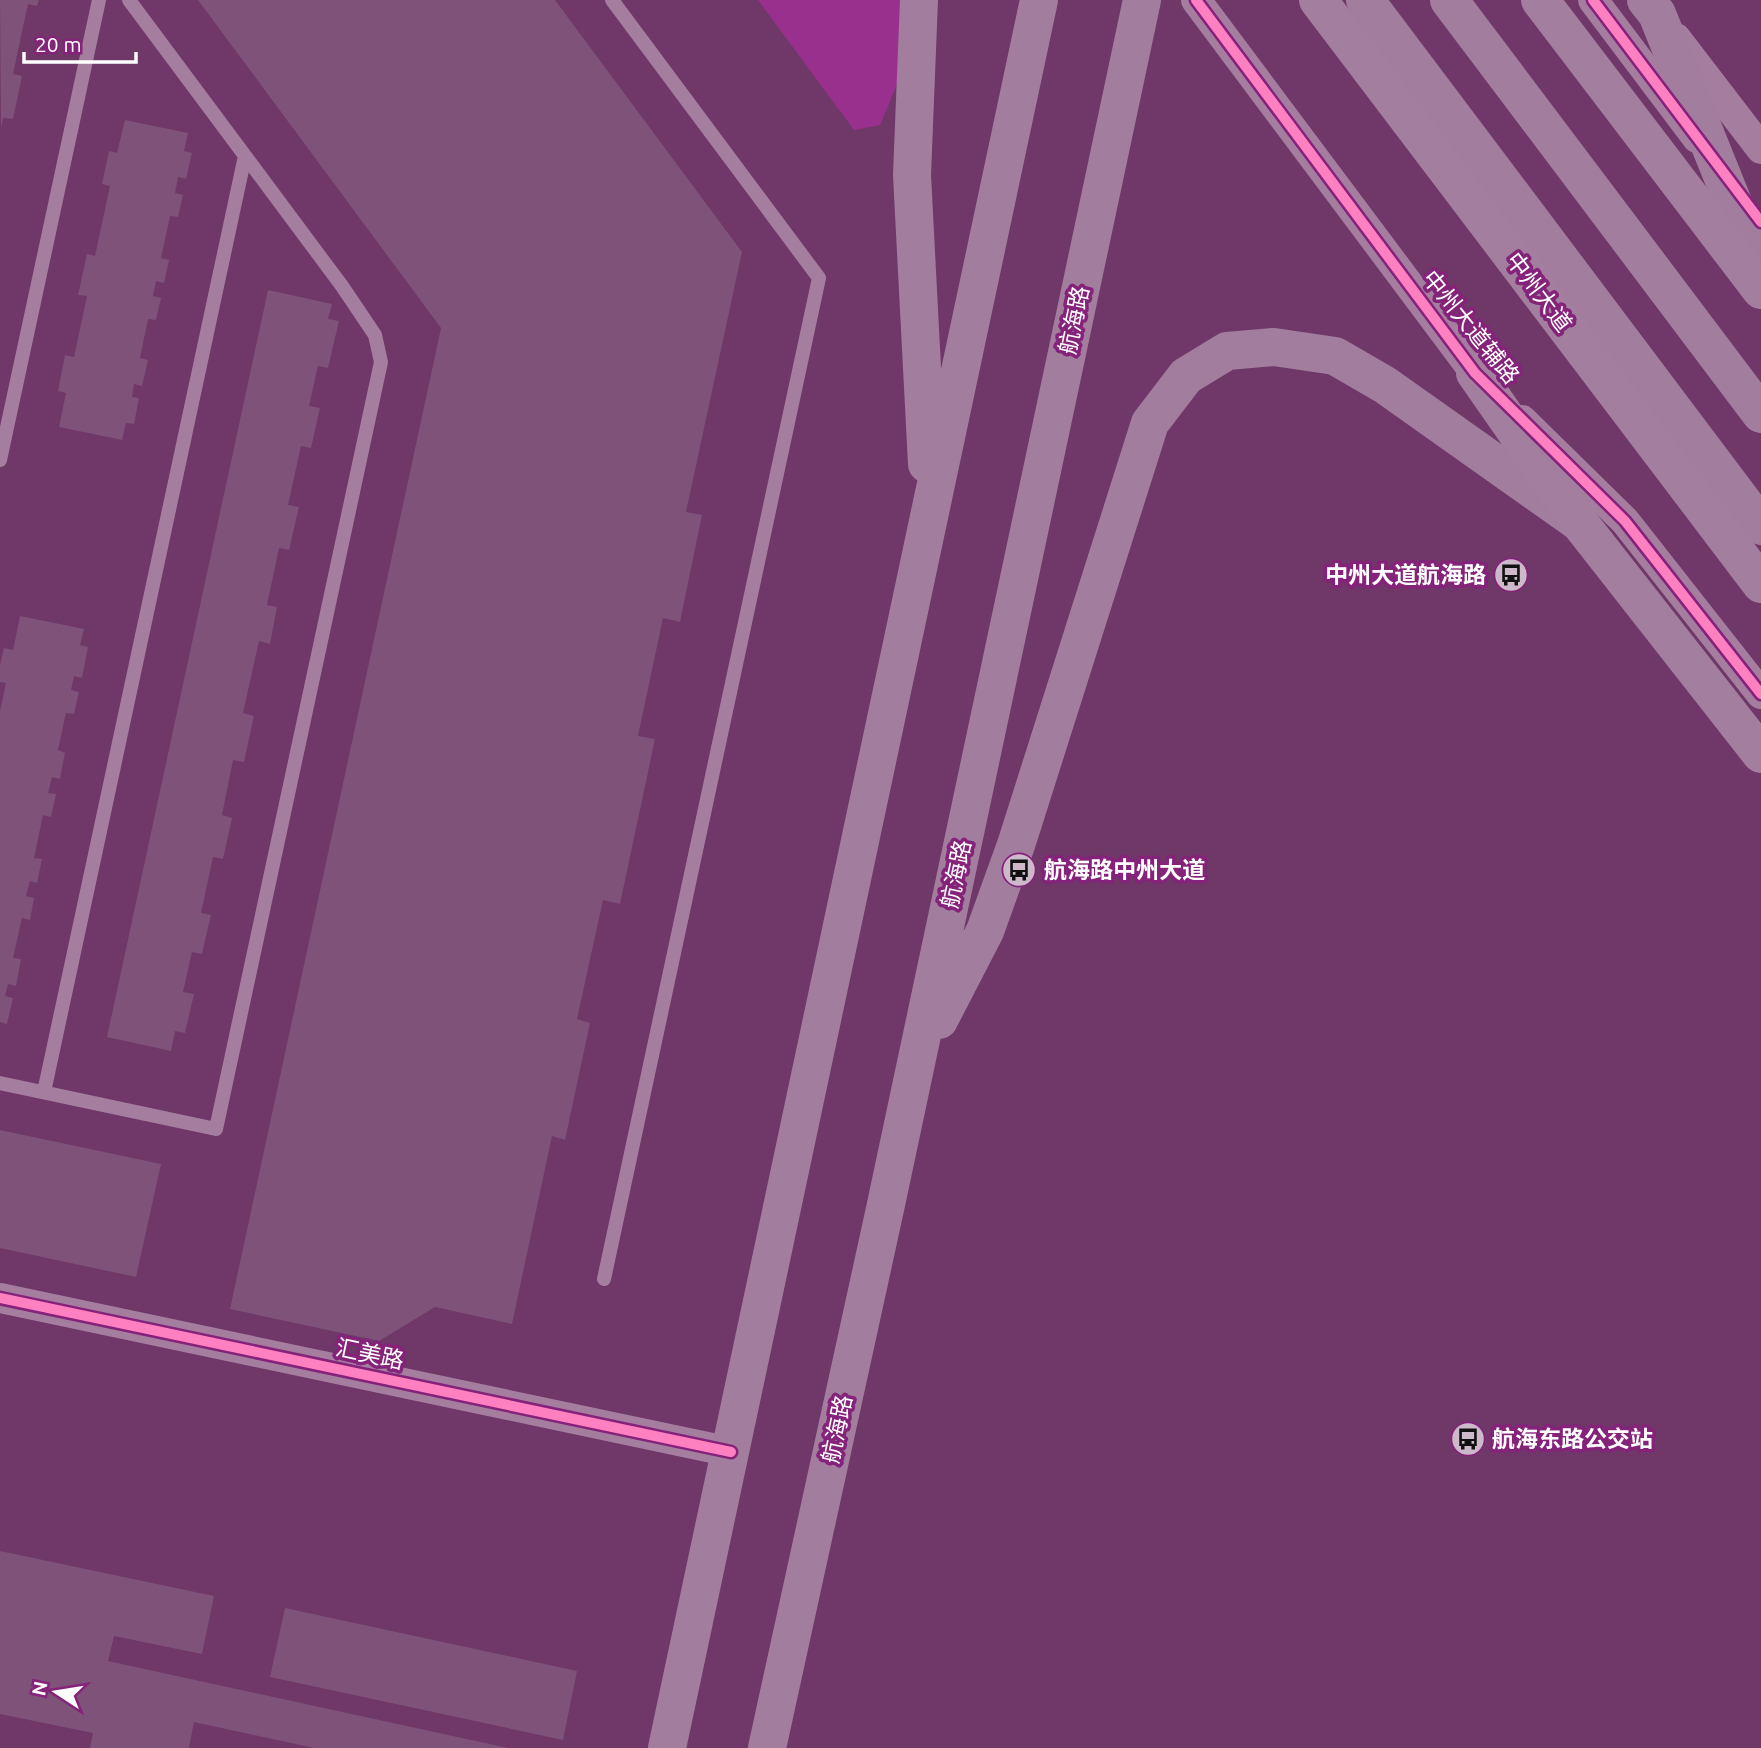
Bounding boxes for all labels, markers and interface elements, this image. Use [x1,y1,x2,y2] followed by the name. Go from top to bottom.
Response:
[24,21,136,65] scale bar
[35,32,82,56] text: 20 m
[1502,247,1577,336] street label: 中州大道
[1418,265,1525,388] street label: 中州大道辅路
[1054,284,1093,356] street label: 航海路
[1492,556,1530,594] bus stop icon: 中州大道航海路
[1325,562,1486,587] place label: 中州大道航海路
[936,838,975,910] street label: 航海路
[1000,851,1038,889] bus stop icon: 航海路中州大道
[1044,857,1205,882] place label: 航海路中州大道
[334,1334,406,1373] street label: 汇美路
[817,1393,856,1465] street label: 航海路
[1449,1420,1487,1458] bus stop icon: 航海东路公交站
[1492,1426,1653,1451] place label: 航海东路公交站
[21,1657,91,1727] north arrow
[27,1679,52,1698] text: N

